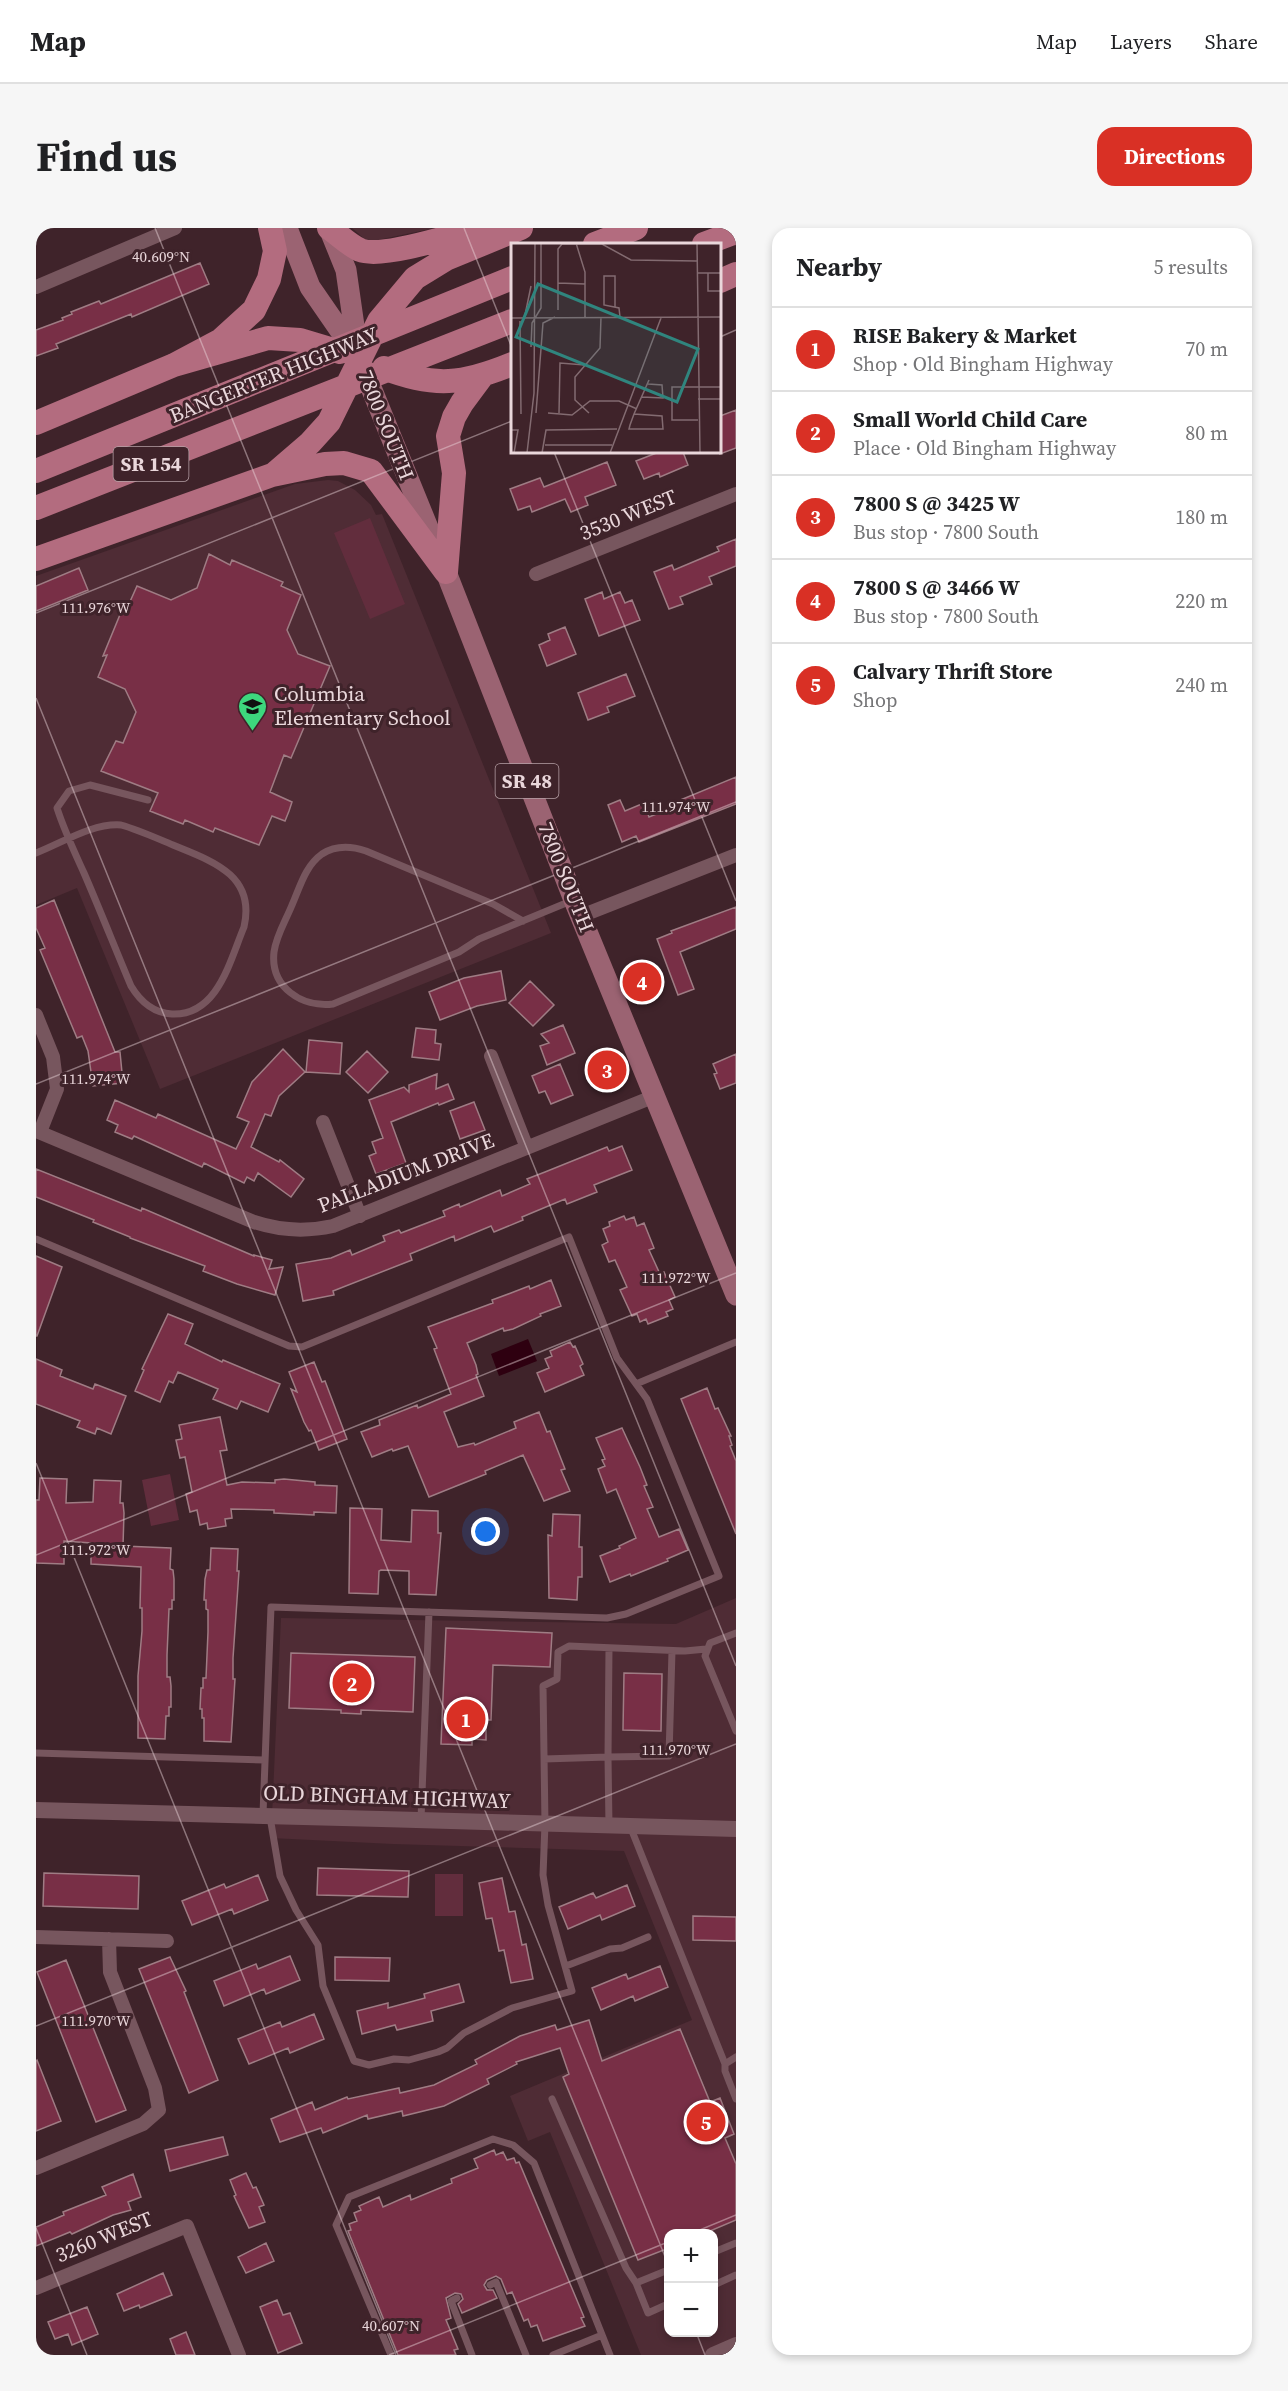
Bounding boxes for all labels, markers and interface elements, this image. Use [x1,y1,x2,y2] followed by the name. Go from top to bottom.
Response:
[30,22,86,60] text: Map
[1036,27,1077,56] text: Map
[1110,27,1172,56] text: Layers
[1205,27,1258,56] text: Share
[36,127,177,185] text: Find us
[1097,127,1252,186] button: Directions
[511,243,721,453] inset map
[132,246,190,267] text: 40.609°N
[796,249,882,285] text: Nearby
[1153,253,1228,281] text: 5 results
[165,319,383,430] street label: BANGERTER HIGHWAY
[853,320,1077,350] text: RISE Bakery & Market
[810,335,821,363] text: 1
[1185,335,1228,363] text: 70 m
[853,350,1113,378] text: Shop · Old Bingham Highway
[351,365,422,484] street label: 7800 SOUTH
[853,404,1087,434] text: Small World Child Care
[810,419,821,447] text: 2
[1185,419,1228,447] text: 80 m
[853,434,1116,462] text: Place · Old Bingham Highway
[114,447,188,481] road number: SR 154
[575,482,681,547] street label: 3530 WEST
[853,488,1020,518] text: 7800 S @ 3425 W
[810,503,821,531] text: 3
[1175,503,1228,531] text: 180 m
[853,518,1039,546] text: Bus stop · 7800 South
[853,572,1020,602] text: 7800 S @ 3466 W
[810,587,821,615] text: 4
[1175,587,1228,615] text: 220 m
[62,597,131,618] text: 111.976°W
[853,602,1039,630] text: Bus stop · 7800 South
[853,656,1053,686] text: Calvary Thrift Store
[810,671,821,699] text: 5
[1175,671,1228,699] text: 240 m
[274,679,451,732] place label: Columbia Elementary School
[853,686,898,714] text: Shop
[237,690,269,732] school or university icon: Columbia Elementary School
[496,764,558,798] road number: SR 48
[642,796,711,817] text: 111.974°W
[531,817,602,936] street label: 7800 SOUTH
[622,960,662,1005] pin: 4
[588,1048,626,1092] pin: 3
[62,1068,131,1089] text: 111.974°W
[313,1126,498,1220] street label: PALLADIUM DRIVE
[642,1267,711,1288] text: 111.972°W
[471,1517,500,1546] your location
[62,1539,131,1560] text: 111.972°W
[332,1660,372,1706] pin: 2
[446,1696,486,1742] pin: 1
[642,1739,711,1760] text: 111.970°W
[263,1778,512,1815] street label: OLD BINGHAM HIGHWAY
[62,2010,131,2031] text: 111.970°W
[686,2100,726,2144] pin: 5
[51,2204,157,2269] street label: 3260 WEST
[664,2229,718,2337] map controls
[664,2229,718,2283] button: +
[664,2283,718,2337] button: −
[362,2315,420,2336] text: 40.607°N

